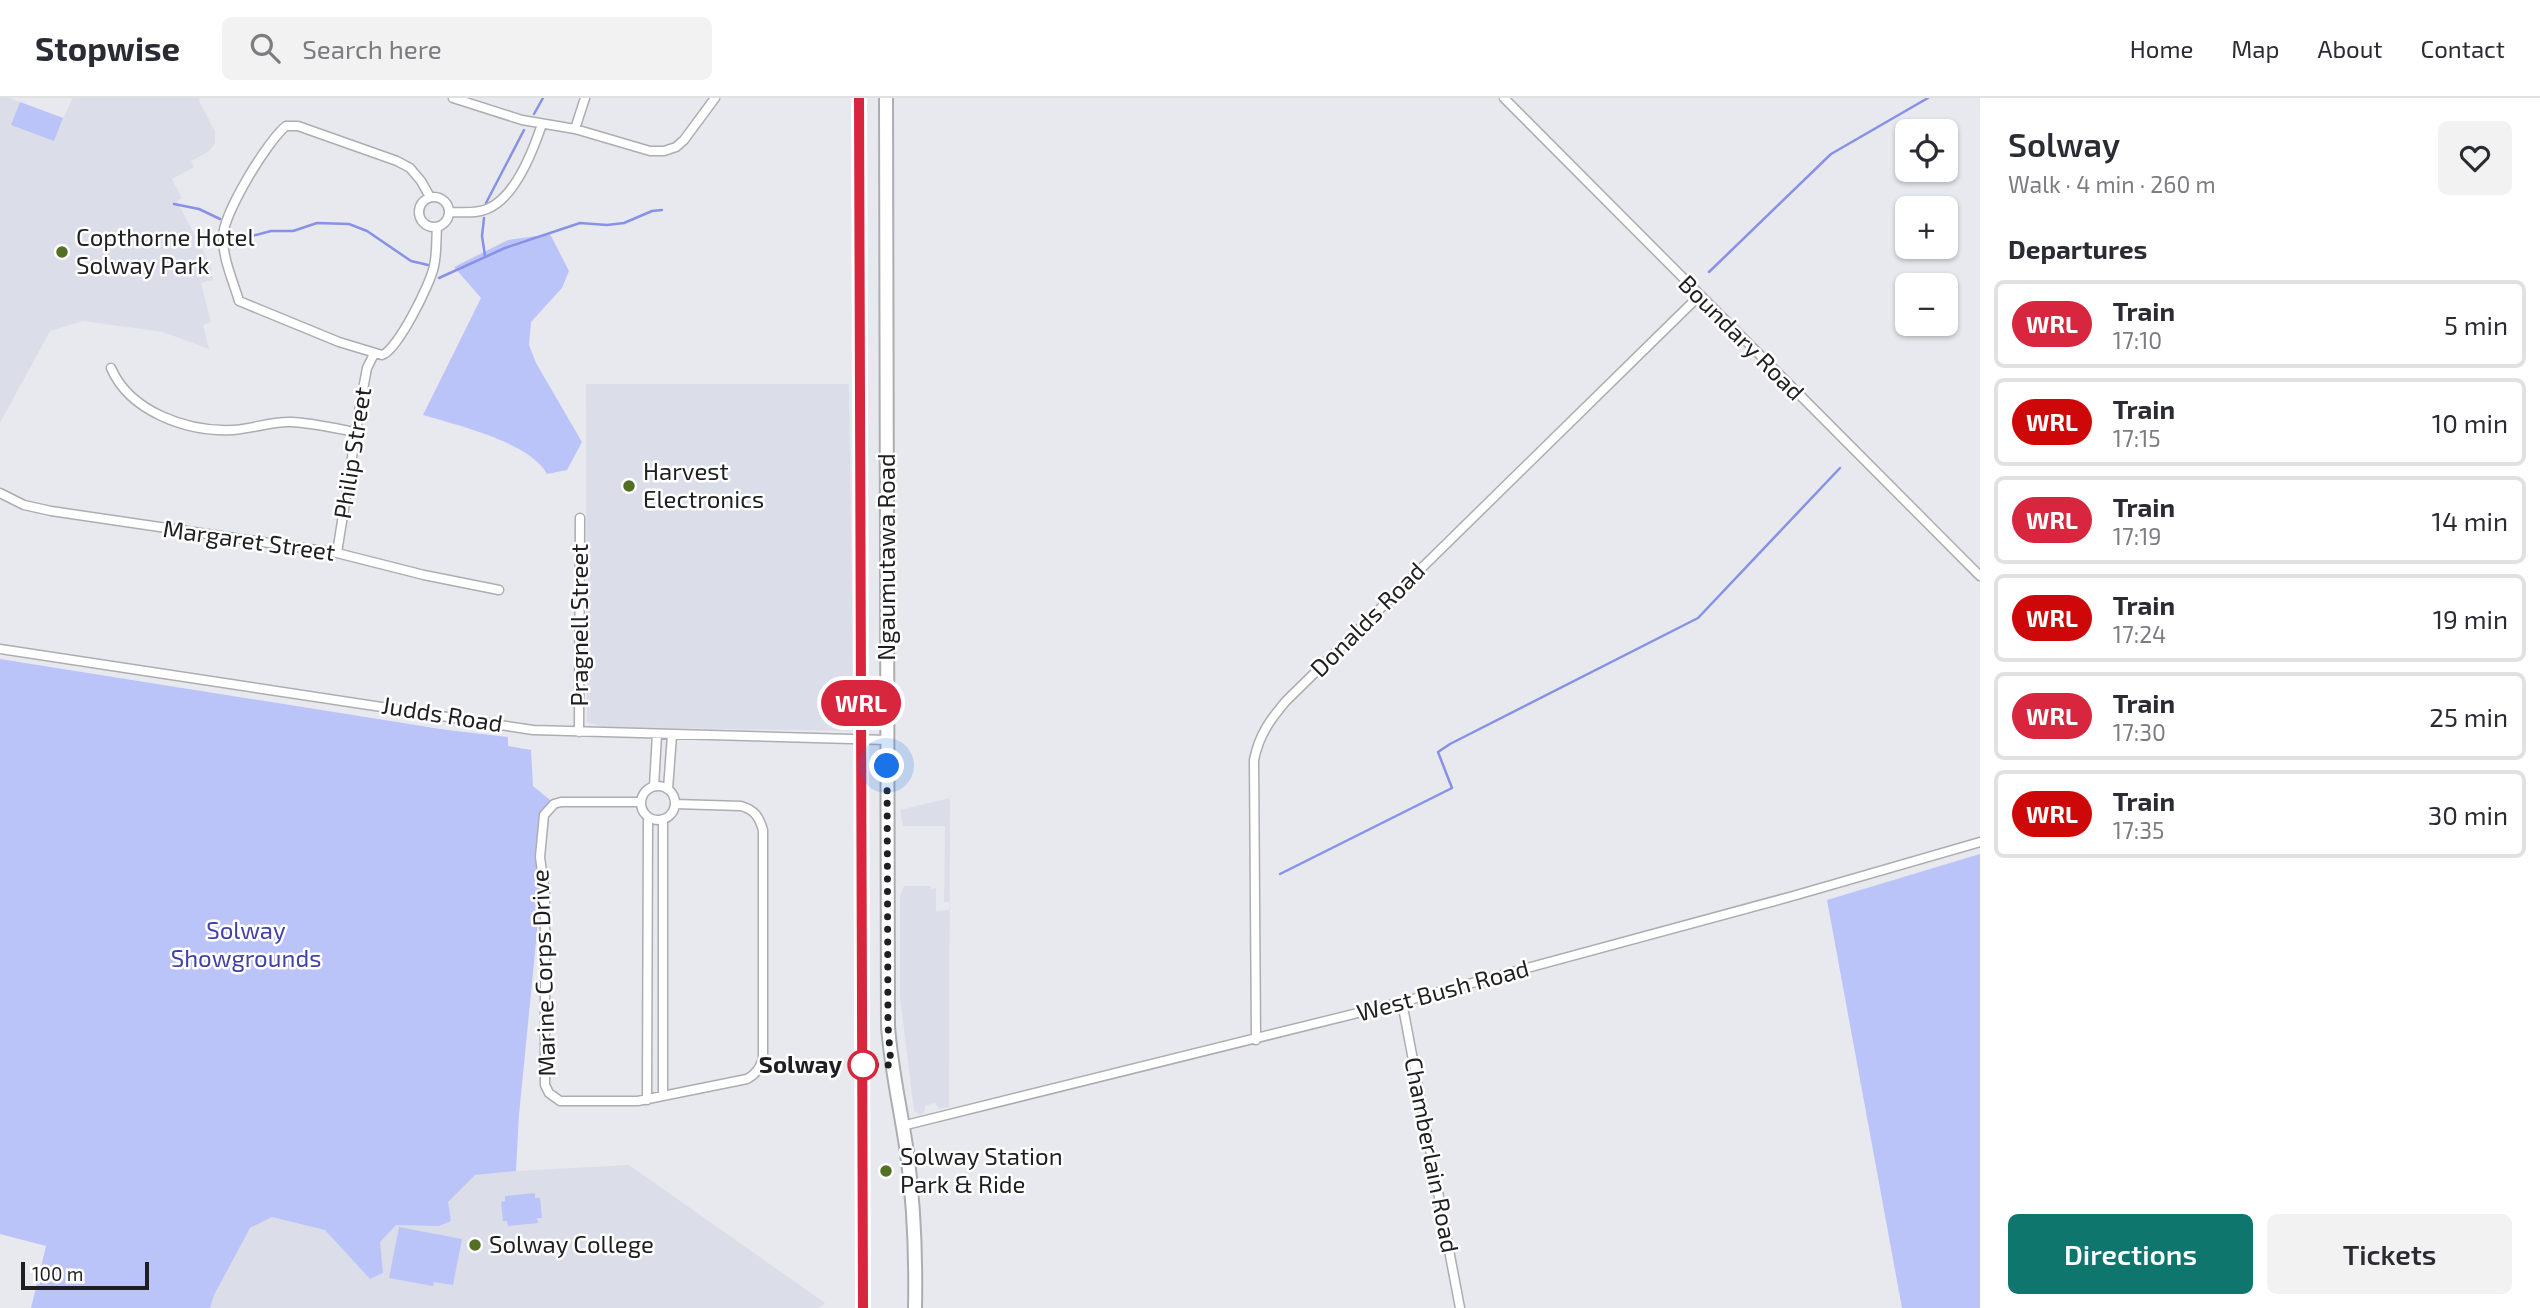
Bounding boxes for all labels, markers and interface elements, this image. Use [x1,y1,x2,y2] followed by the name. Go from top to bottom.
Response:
[222,17,712,80] search box
[35,28,180,68] text: Stopwise
[246,29,284,67] icon: search
[302,33,442,64] text: Search here
[2130,34,2193,63] text: Home
[2231,34,2279,63] text: Map
[2317,34,2383,63] text: About
[2421,34,2505,63] text: Contact
[1895,119,1958,336] map controls
[1895,119,1958,182] button: locate
[2438,121,2512,195] button: heart
[2008,124,2120,164] text: Solway
[2008,170,2216,198] text: Walk · 4 min · 260 m
[1895,196,1958,259] button: +
[76,222,255,279] place label: Copthorne Hotel Solway Park
[2008,233,2147,264] text: Departures
[54,244,70,260] marker: Copthorne Hotel Solway Park
[1673,268,1811,406] street label: Boundary Road
[1895,273,1958,336] button: −
[2113,295,2175,326] text: Train
[2026,309,2078,338] text: WRL
[2444,309,2508,340] text: 5 min
[2113,326,2162,354] text: 17:10
[327,385,376,521] street label: Philip Street
[2113,393,2175,424] text: Train
[2026,407,2078,436] text: WRL
[2432,407,2508,438] text: 10 min
[2113,424,2161,452] text: 17:15
[871,453,900,661] street label: Ngaumutawa Road
[643,456,764,513] place label: Harvest Electronics
[621,478,637,494] marker: Harvest Electronics
[2113,491,2175,522] text: Train
[2026,505,2078,534] text: WRL
[2432,505,2508,536] text: 14 min
[161,513,337,566] street label: Margaret Street
[2113,522,2162,550] text: 17:19
[564,544,593,706] street label: Pragnell Street
[1304,556,1430,682] street label: Donalds Road
[2113,589,2175,620] text: Train
[2026,603,2078,632] text: WRL
[2433,603,2508,634] text: 19 min
[2113,620,2166,648] text: 17:24
[821,680,901,726] line badge: WRL
[2113,687,2175,718] text: Train
[835,688,887,717] text: WRL
[380,690,505,737] street label: Judds Road
[2026,701,2078,730] text: WRL
[2429,701,2508,732] text: 25 min
[2113,718,2166,746] text: 17:30
[869,748,904,783] your location
[2113,785,2175,816] text: Train
[2026,799,2078,828] text: WRL
[2428,799,2508,830] text: 30 min
[2113,816,2164,844] text: 17:35
[524,869,561,1077] street label: Marine Corps Drive
[171,915,321,972] park label: Solway Showgrounds
[1353,953,1532,1026] street label: West Bush Road
[759,1049,842,1078] place label: Solway
[848,1050,878,1080] marker: Solway
[1399,1054,1466,1255] street label: Chamberlain Road
[900,1141,1063,1198] place label: Solway Station Park & Ride
[878,1163,894,1179] marker: Solway Station Park & Ride
[2008,1214,2253,1294] button: Directions
[2267,1214,2512,1294] button: Tickets
[489,1229,654,1258] place label: Solway College
[467,1237,483,1253] marker: Solway College
[21,1259,149,1291] scale bar
[32,1262,83,1285] text: 100 m

